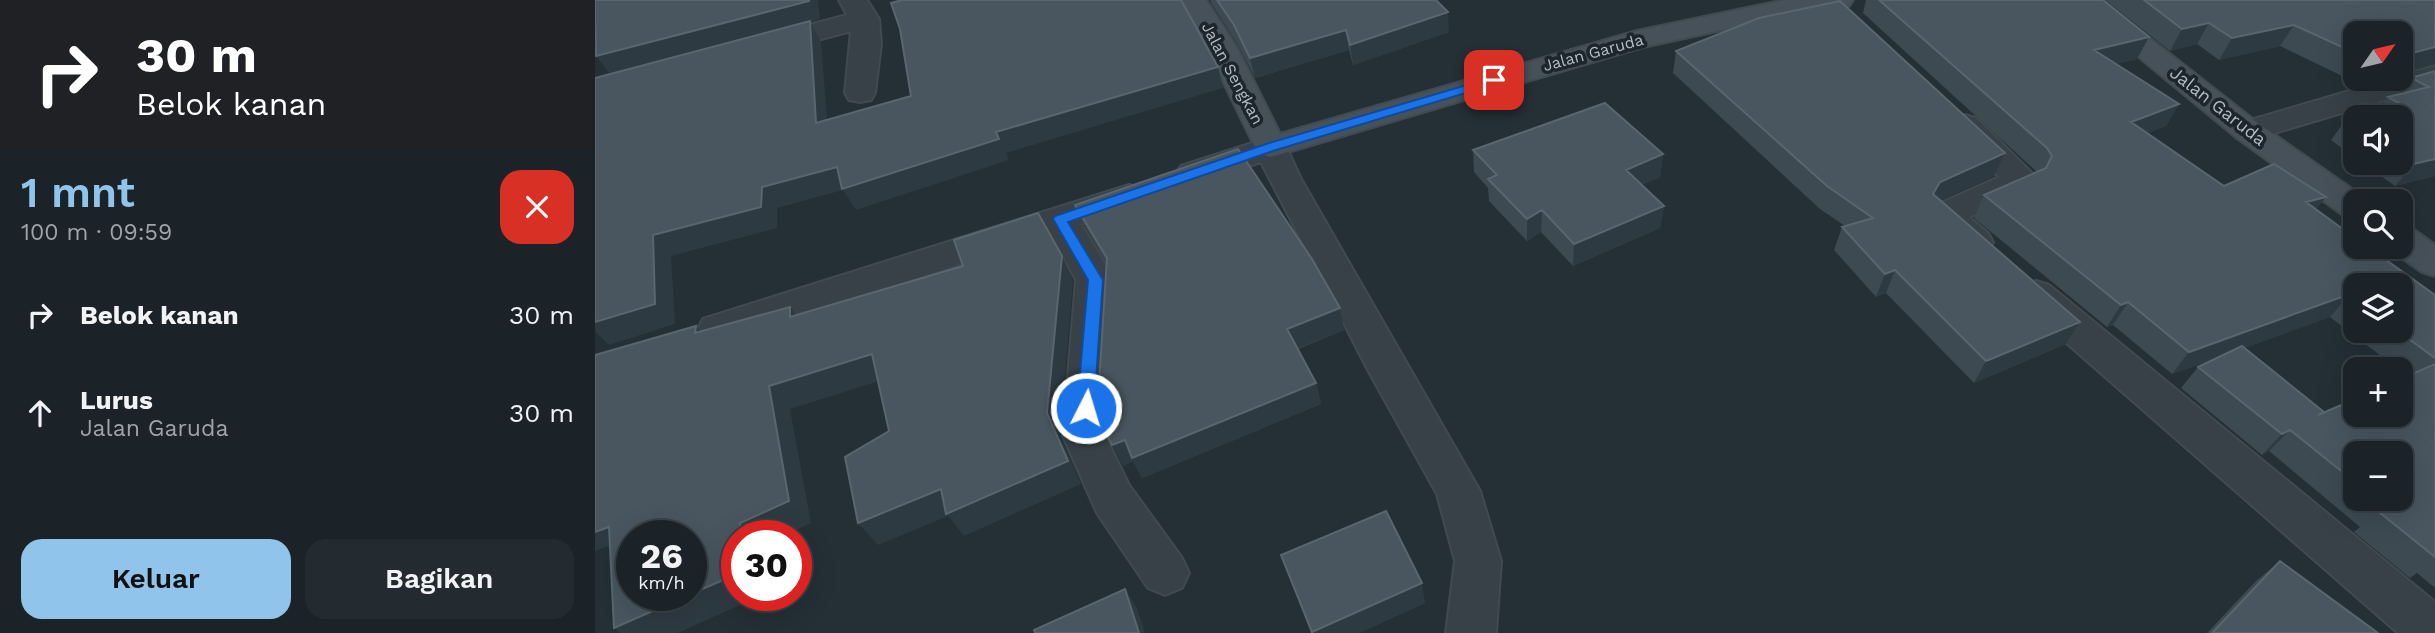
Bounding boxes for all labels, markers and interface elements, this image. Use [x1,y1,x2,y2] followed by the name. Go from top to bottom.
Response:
[1198,19,1267,128] street label: Jalan Sengkan
[2343,21,2413,91] north arrow
[2343,21,2413,511] map controls
[136,26,257,84] text: 30 m
[21,28,112,119] icon: right
[1541,30,1645,75] street label: Jalan Garuda
[1464,50,1524,110] pin
[1475,61,1513,99] icon: arrive
[2166,62,2271,150] street label: Jalan Garuda
[136,85,326,123] text: Belok kanan
[2343,105,2413,175] button: sound
[21,168,135,217] text: 1 mnt
[500,170,574,244] button: close
[2343,189,2413,259] button: search
[21,219,172,246] text: 100 m · 09:59
[2343,273,2413,343] button: layers
[21,296,59,334] icon: right
[80,300,239,330] text: Belok kanan
[509,300,574,330] text: 30 m
[2343,357,2413,427] button: +
[1049,371,1123,445] position arrow
[80,385,153,415] text: Lurus
[21,394,59,432] icon: ahead
[509,398,574,428] text: 30 m
[80,415,228,442] text: Jalan Garuda
[2343,441,2413,511] button: −
[721,520,812,611] speed limit sign: 30
[640,535,683,577] text: 26
[21,539,291,619] button: Keluar
[305,539,574,619] button: Bagikan
[638,572,685,593] text: km/h

